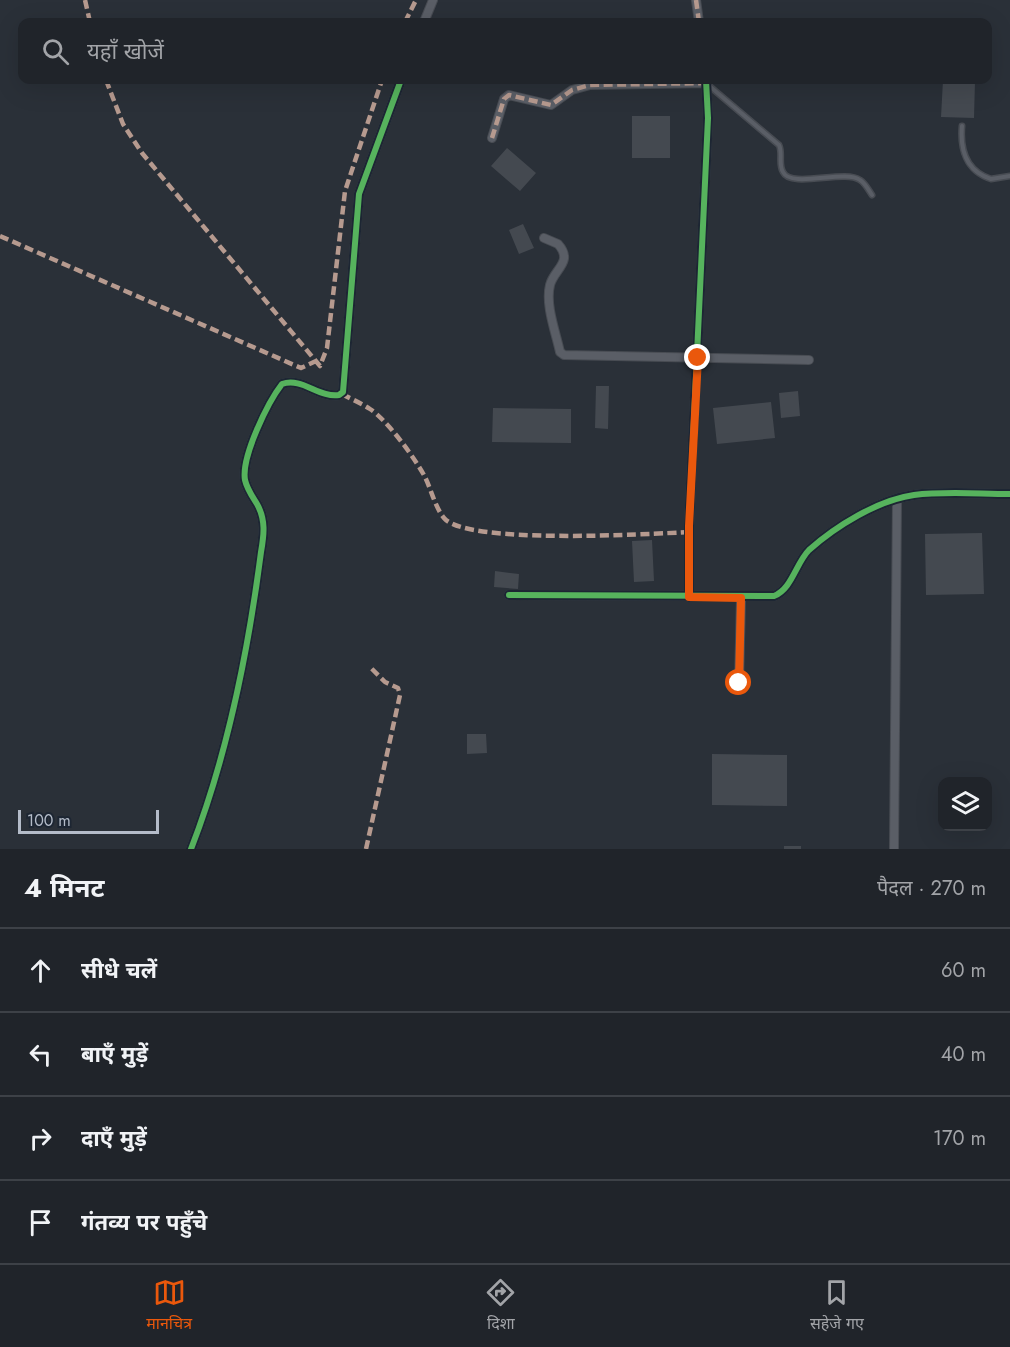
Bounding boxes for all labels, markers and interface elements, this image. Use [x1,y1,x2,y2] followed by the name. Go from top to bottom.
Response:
[18,18,992,84] search box
[39,35,72,68] icon: search
[87,35,164,67] text: यहाँ खोजें
[684,344,710,370] route end
[725,669,751,695] route start
[938,777,992,831] map controls
[938,777,992,831] button: layers
[18,807,159,834] scale bar
[27,809,71,832] text: 100 m
[24,869,105,907] text: 4 मिनट
[877,874,986,903] text: पैदल · 270 m
[24,954,57,987] icon: ahead
[81,954,157,986] text: सीधे चलें
[941,956,986,985] text: 60 m
[24,1038,57,1071] icon: left
[81,1038,148,1070] text: बाएँ मुड़ें
[941,1040,986,1069] text: 40 m
[24,1122,57,1155] icon: right
[81,1122,147,1154] text: दाएँ मुड़ें
[933,1124,986,1153] text: 170 m
[24,1206,57,1239] icon: arrive
[81,1206,207,1238] text: गंतव्य पर पहुँचे
[146,1276,192,1336] tab: मानचित्र
[484,1276,517,1336] tab: दिशा
[810,1276,864,1336] tab: सहेजे गए

